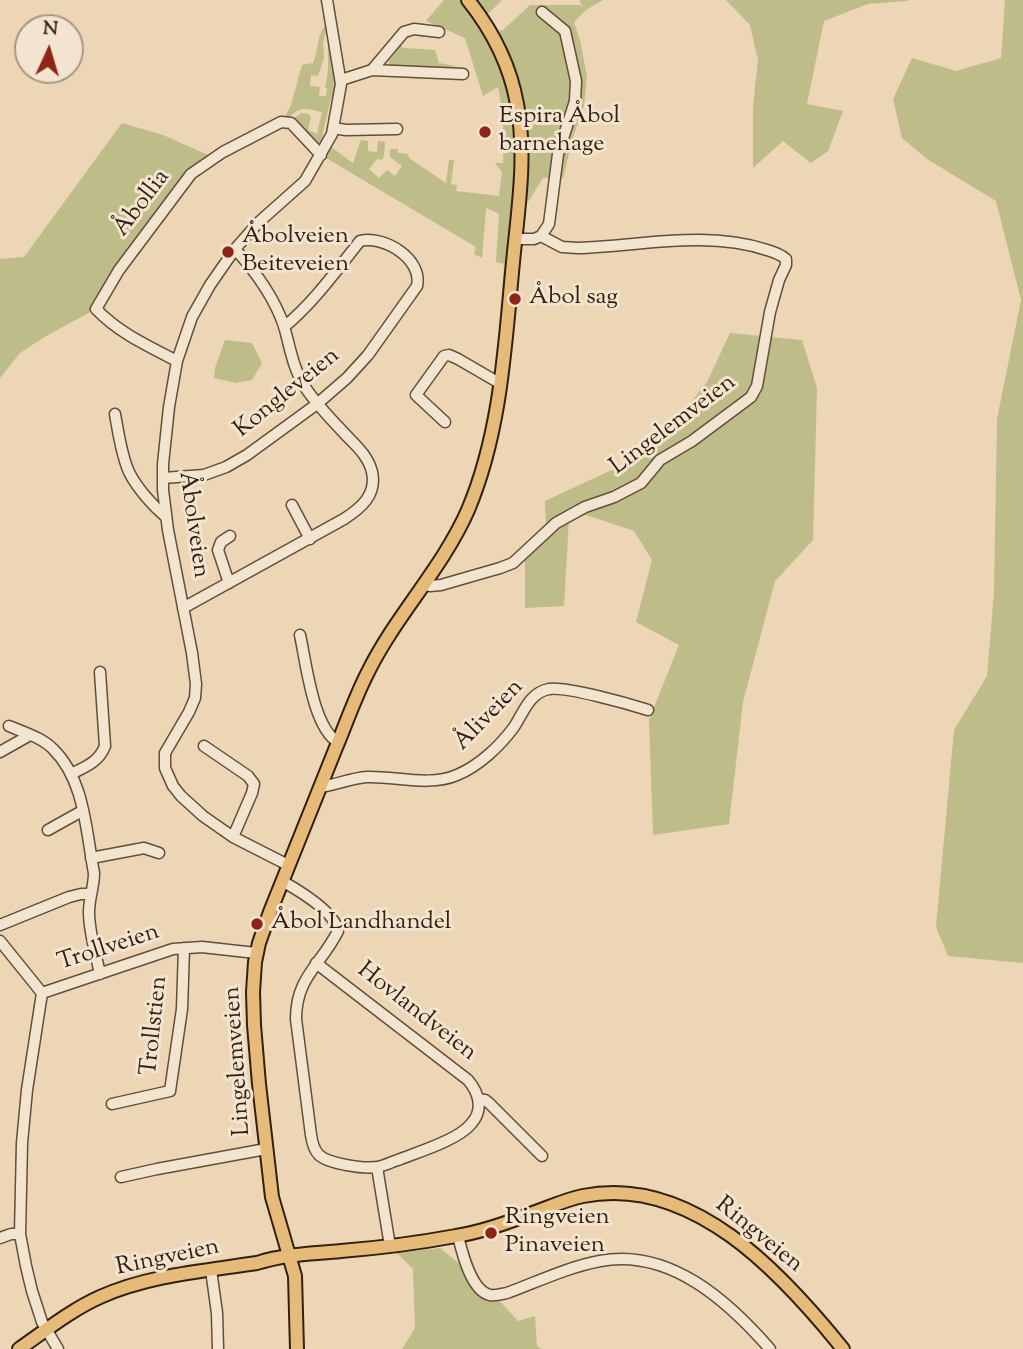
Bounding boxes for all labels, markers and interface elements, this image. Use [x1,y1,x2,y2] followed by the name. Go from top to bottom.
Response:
[14,14,84,84] north arrow
[42,16,59,44] text: N
[499,104,620,160] place label: Espira Åbol barnehage
[477,124,493,140] marker: Espira Åbol barnehage
[108,165,178,243] street label: Åbollia
[242,224,349,280] place label: Åbolveien Beiteveien
[220,244,236,260] marker: Åbolveien Beiteveien
[529,285,618,313] place label: Åbol sag
[507,291,523,307] marker: Åbol sag
[229,343,347,445] street label: Kongleveien
[606,369,742,483] street label: Lingelemveien
[170,470,214,580] street label: Åbolveien
[449,674,531,758] street label: Åliveien
[271,910,451,938] place label: Åbol Landhandel
[249,916,265,932] marker: Åbol Landhandel
[55,919,163,979] street label: Trollveien
[350,957,482,1069] street label: Hovlandveien
[136,975,176,1077] street label: Trollstien
[219,985,259,1137] street label: Lingelemveien
[708,1192,808,1280] street label: Ringveien
[505,1205,610,1261] place label: Ringveien Pinaveien
[483,1225,499,1241] marker: Ringveien Pinaveien
[114,1234,222,1284] street label: Ringveien

